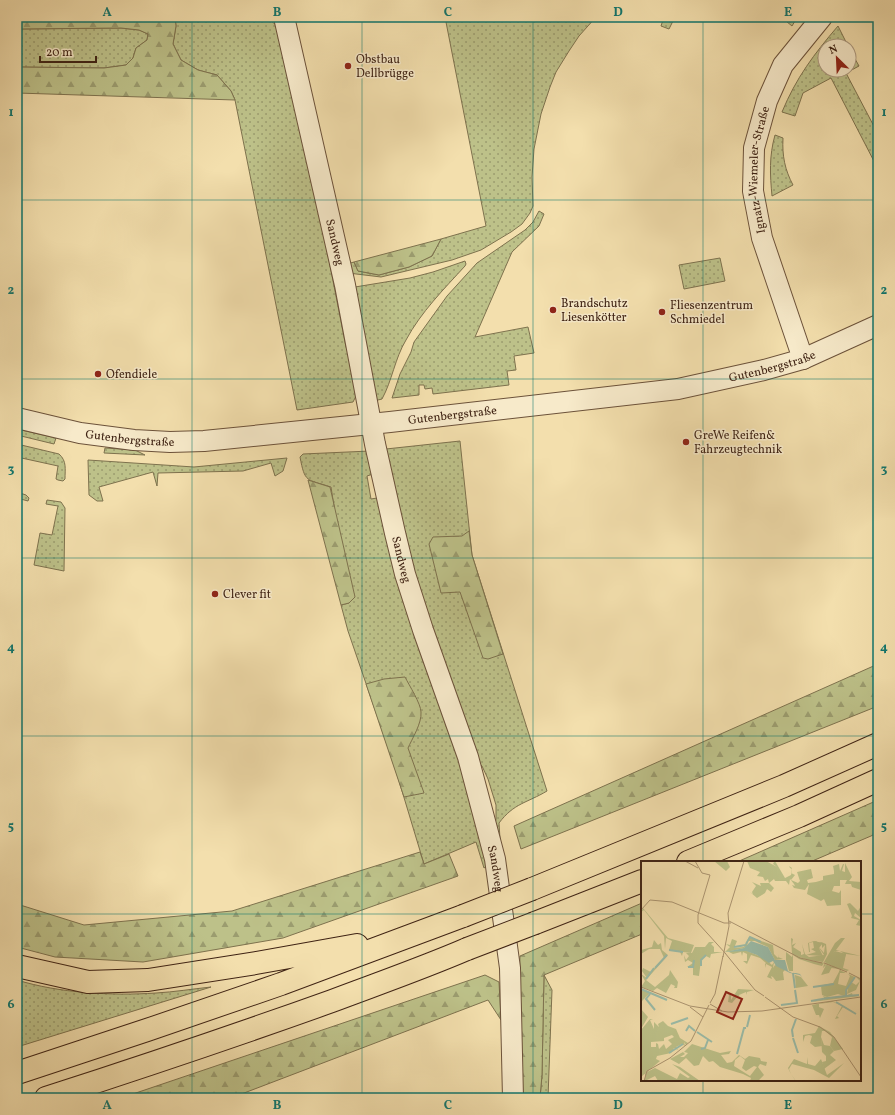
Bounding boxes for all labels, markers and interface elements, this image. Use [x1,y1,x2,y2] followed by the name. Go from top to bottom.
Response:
[102,4,112,22] text: A
[273,4,282,22] text: B
[444,4,452,22] text: C
[613,4,623,22] text: D
[784,4,792,22] text: E
[40,38,96,64] scale bar
[817,38,857,78] north arrow
[827,42,840,59] text: N
[46,45,73,61] text: 20 m
[356,52,414,82] place label: Obstbau Dellbrügge
[343,61,353,71] marker: Obstbau Dellbrügge
[8,104,14,122] text: 1
[746,104,774,235] street label: Ignatz-Wiemeler-Straße
[881,104,887,122] text: 1
[321,217,347,267] street label: Sandweg
[8,282,15,300] text: 2
[881,282,888,300] text: 2
[561,296,628,326] place label: Brandschutz Liesenkötter
[670,298,753,328] place label: Fliesenzentrum Schmiedel
[548,305,558,315] marker: Brandschutz Liesenkötter
[657,307,667,317] marker: Fliesenzentrum Schmiedel
[727,347,819,387] street label: Gutenbergstraße
[106,367,157,383] place label: Ofendiele
[93,369,103,379] marker: Ofendiele
[407,403,498,429] street label: Gutenbergstraße
[84,427,175,451] street label: Gutenbergstraße
[694,428,783,458] place label: GreWe Reifen& Fahrzeugtechnik
[681,437,691,447] marker: GreWe Reifen& Fahrzeugtechnik
[8,461,15,479] text: 3
[881,461,888,479] text: 3
[387,535,414,585] street label: Sandweg
[223,587,271,603] place label: Clever fit
[210,589,220,599] marker: Clever fit
[7,639,15,657] text: 4
[880,639,888,657] text: 4
[8,818,14,836] text: 5
[881,818,887,836] text: 5
[483,844,507,894] street label: Sandweg
[641,861,861,1081] inset map
[7,996,15,1014] text: 6
[880,996,888,1014] text: 6
[102,1097,112,1115] text: A
[273,1097,282,1115] text: B
[444,1097,452,1115] text: C
[613,1097,623,1115] text: D
[784,1097,792,1115] text: E

